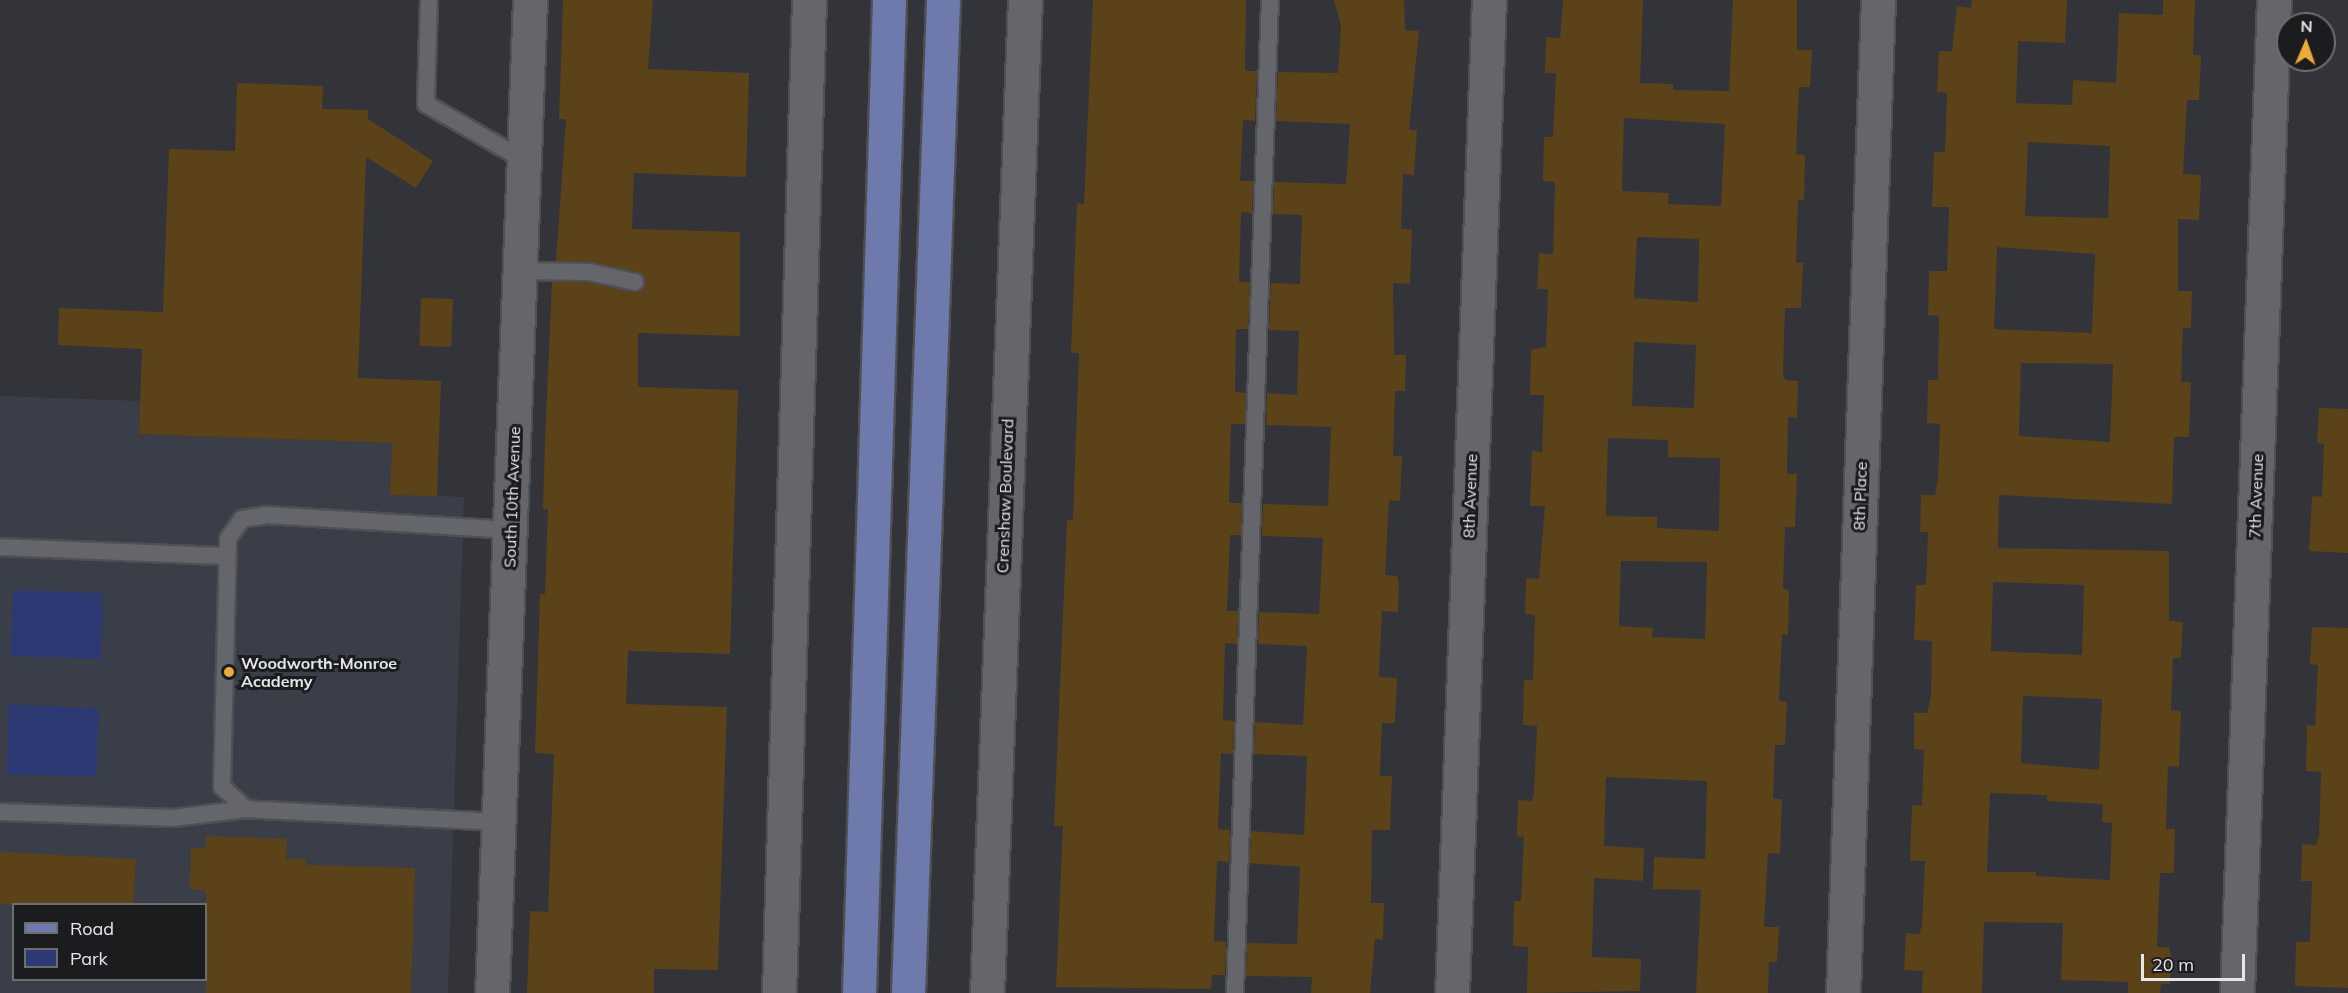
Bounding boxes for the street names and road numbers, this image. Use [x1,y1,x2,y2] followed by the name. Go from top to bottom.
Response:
[993,418,1017,574] street label: Crenshaw Boulevard
[500,426,524,568] street label: South 10th Avenue
[1459,453,1481,539] street label: 8th Avenue
[2245,453,2267,539] street label: 7th Avenue
[1849,461,1871,531] street label: 8th Place

